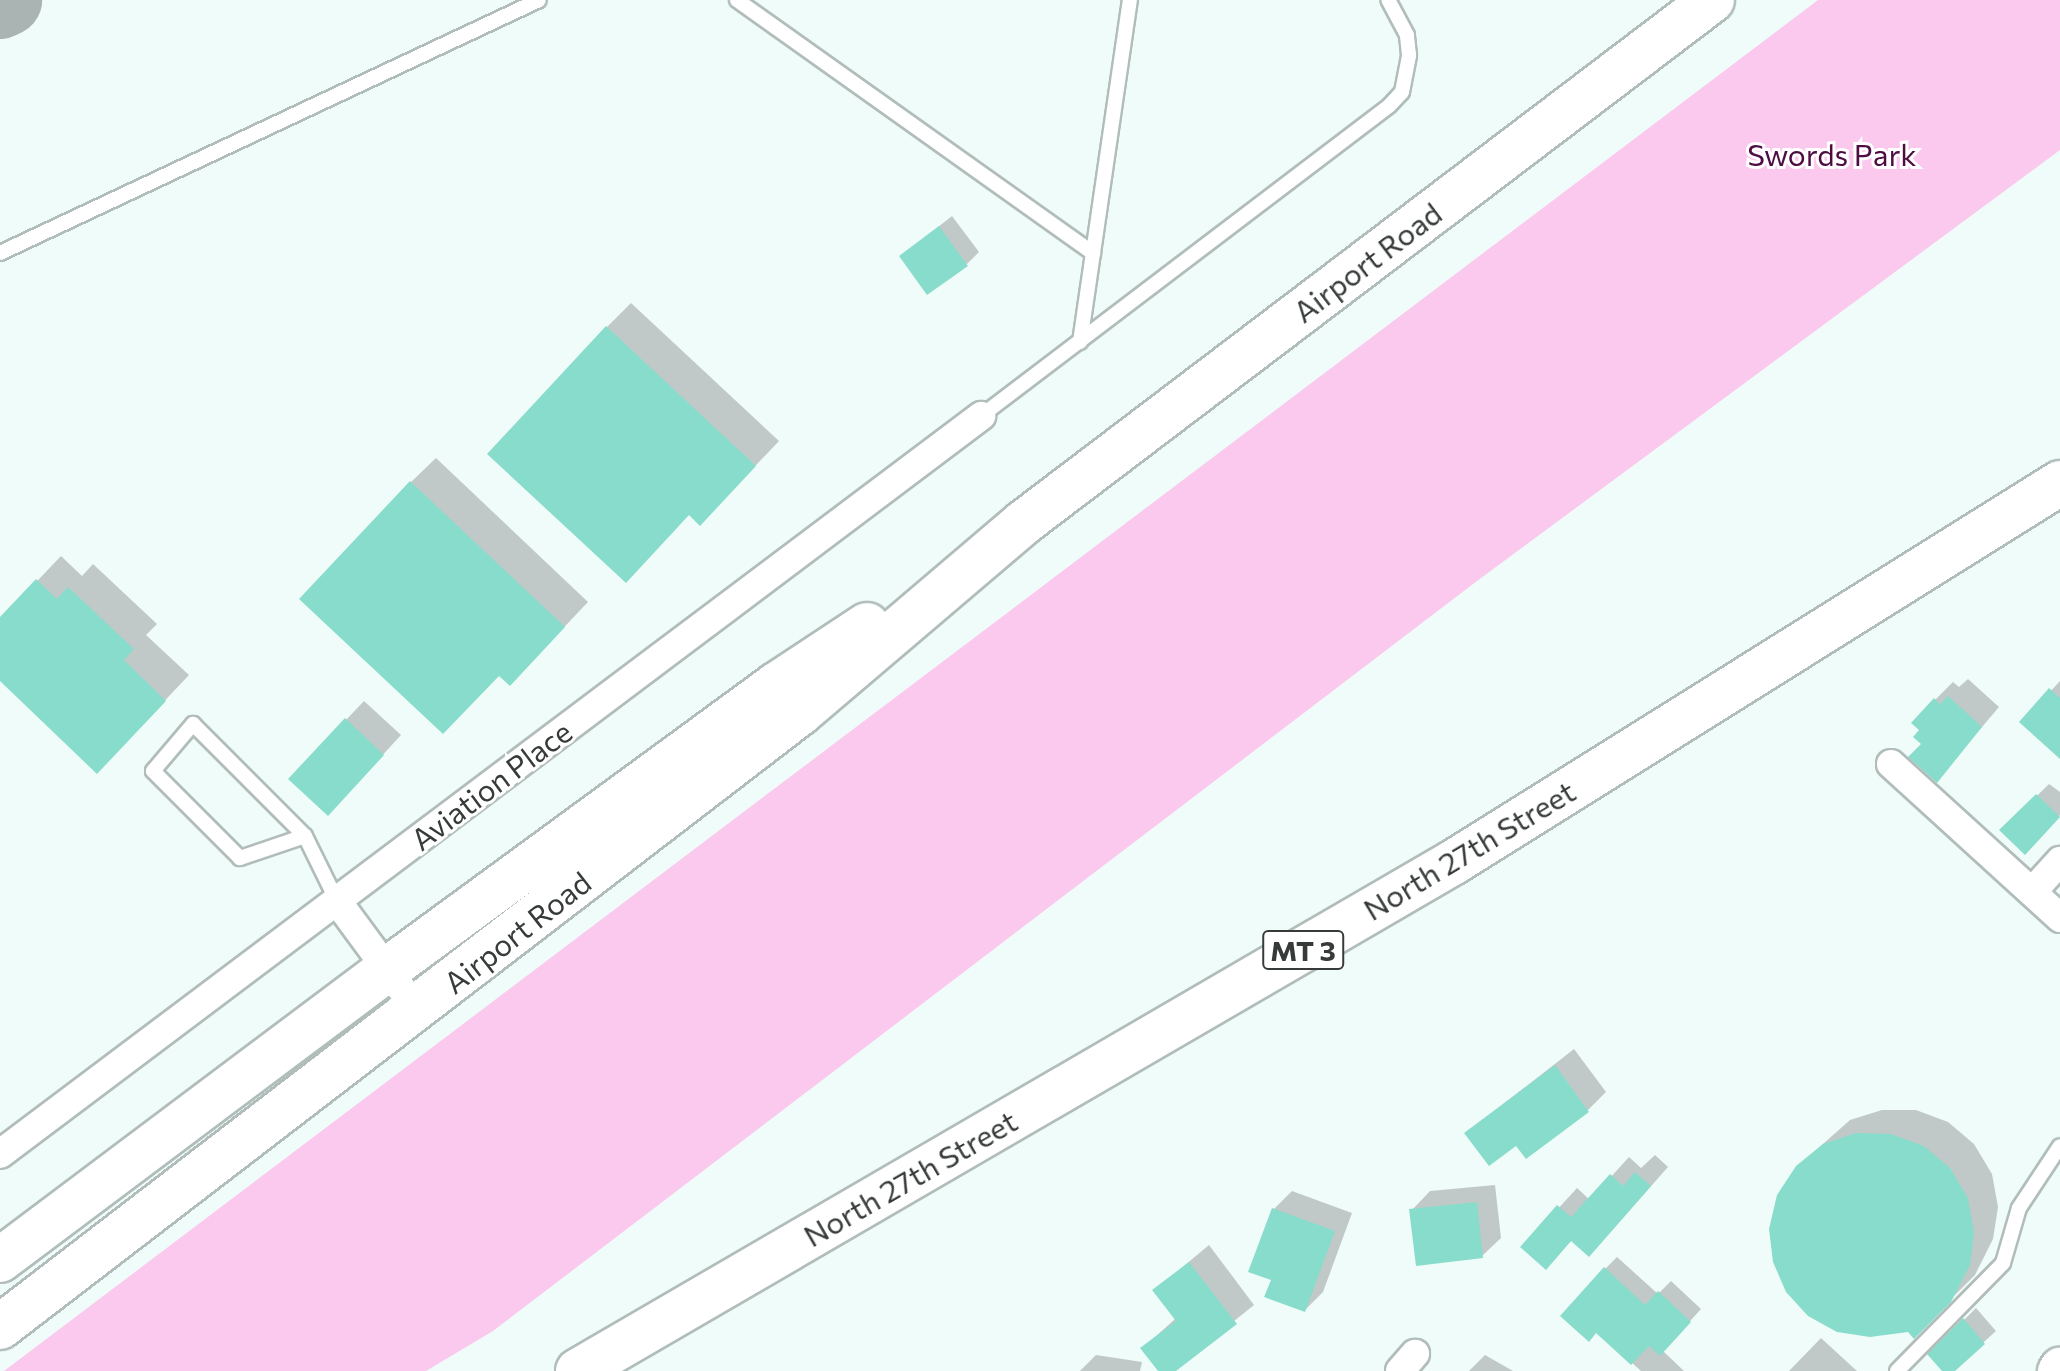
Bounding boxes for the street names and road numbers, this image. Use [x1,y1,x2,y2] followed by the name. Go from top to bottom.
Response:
[1286,195,1448,329] street label: Airport Road
[403,713,579,857] street label: Aviation Place
[1357,773,1581,927] street label: North 27th Street
[437,864,597,1000] street label: Airport Road
[1261,926,1345,974] road number: MT 3
[797,1102,1023,1254] street label: North 27th Street

